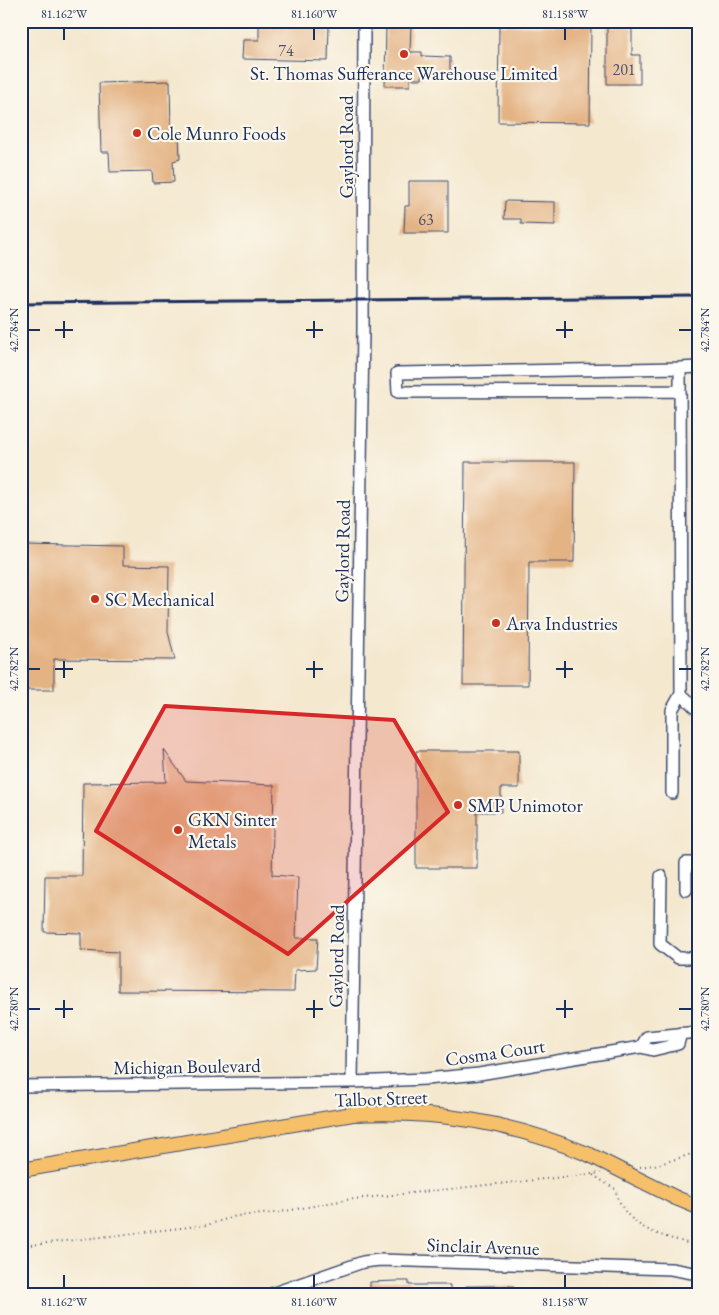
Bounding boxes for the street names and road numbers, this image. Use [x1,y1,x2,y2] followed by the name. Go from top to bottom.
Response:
[334,95,359,199] street label: Gaylord Road
[329,499,356,603] street label: Gaylord Road
[323,904,350,1008] street label: Gaylord Road
[444,1033,547,1072] street label: Cosma Court
[113,1053,261,1080] street label: Michigan Boulevard
[334,1084,428,1113] street label: Talbot Street
[426,1232,540,1261] street label: Sinclair Avenue

